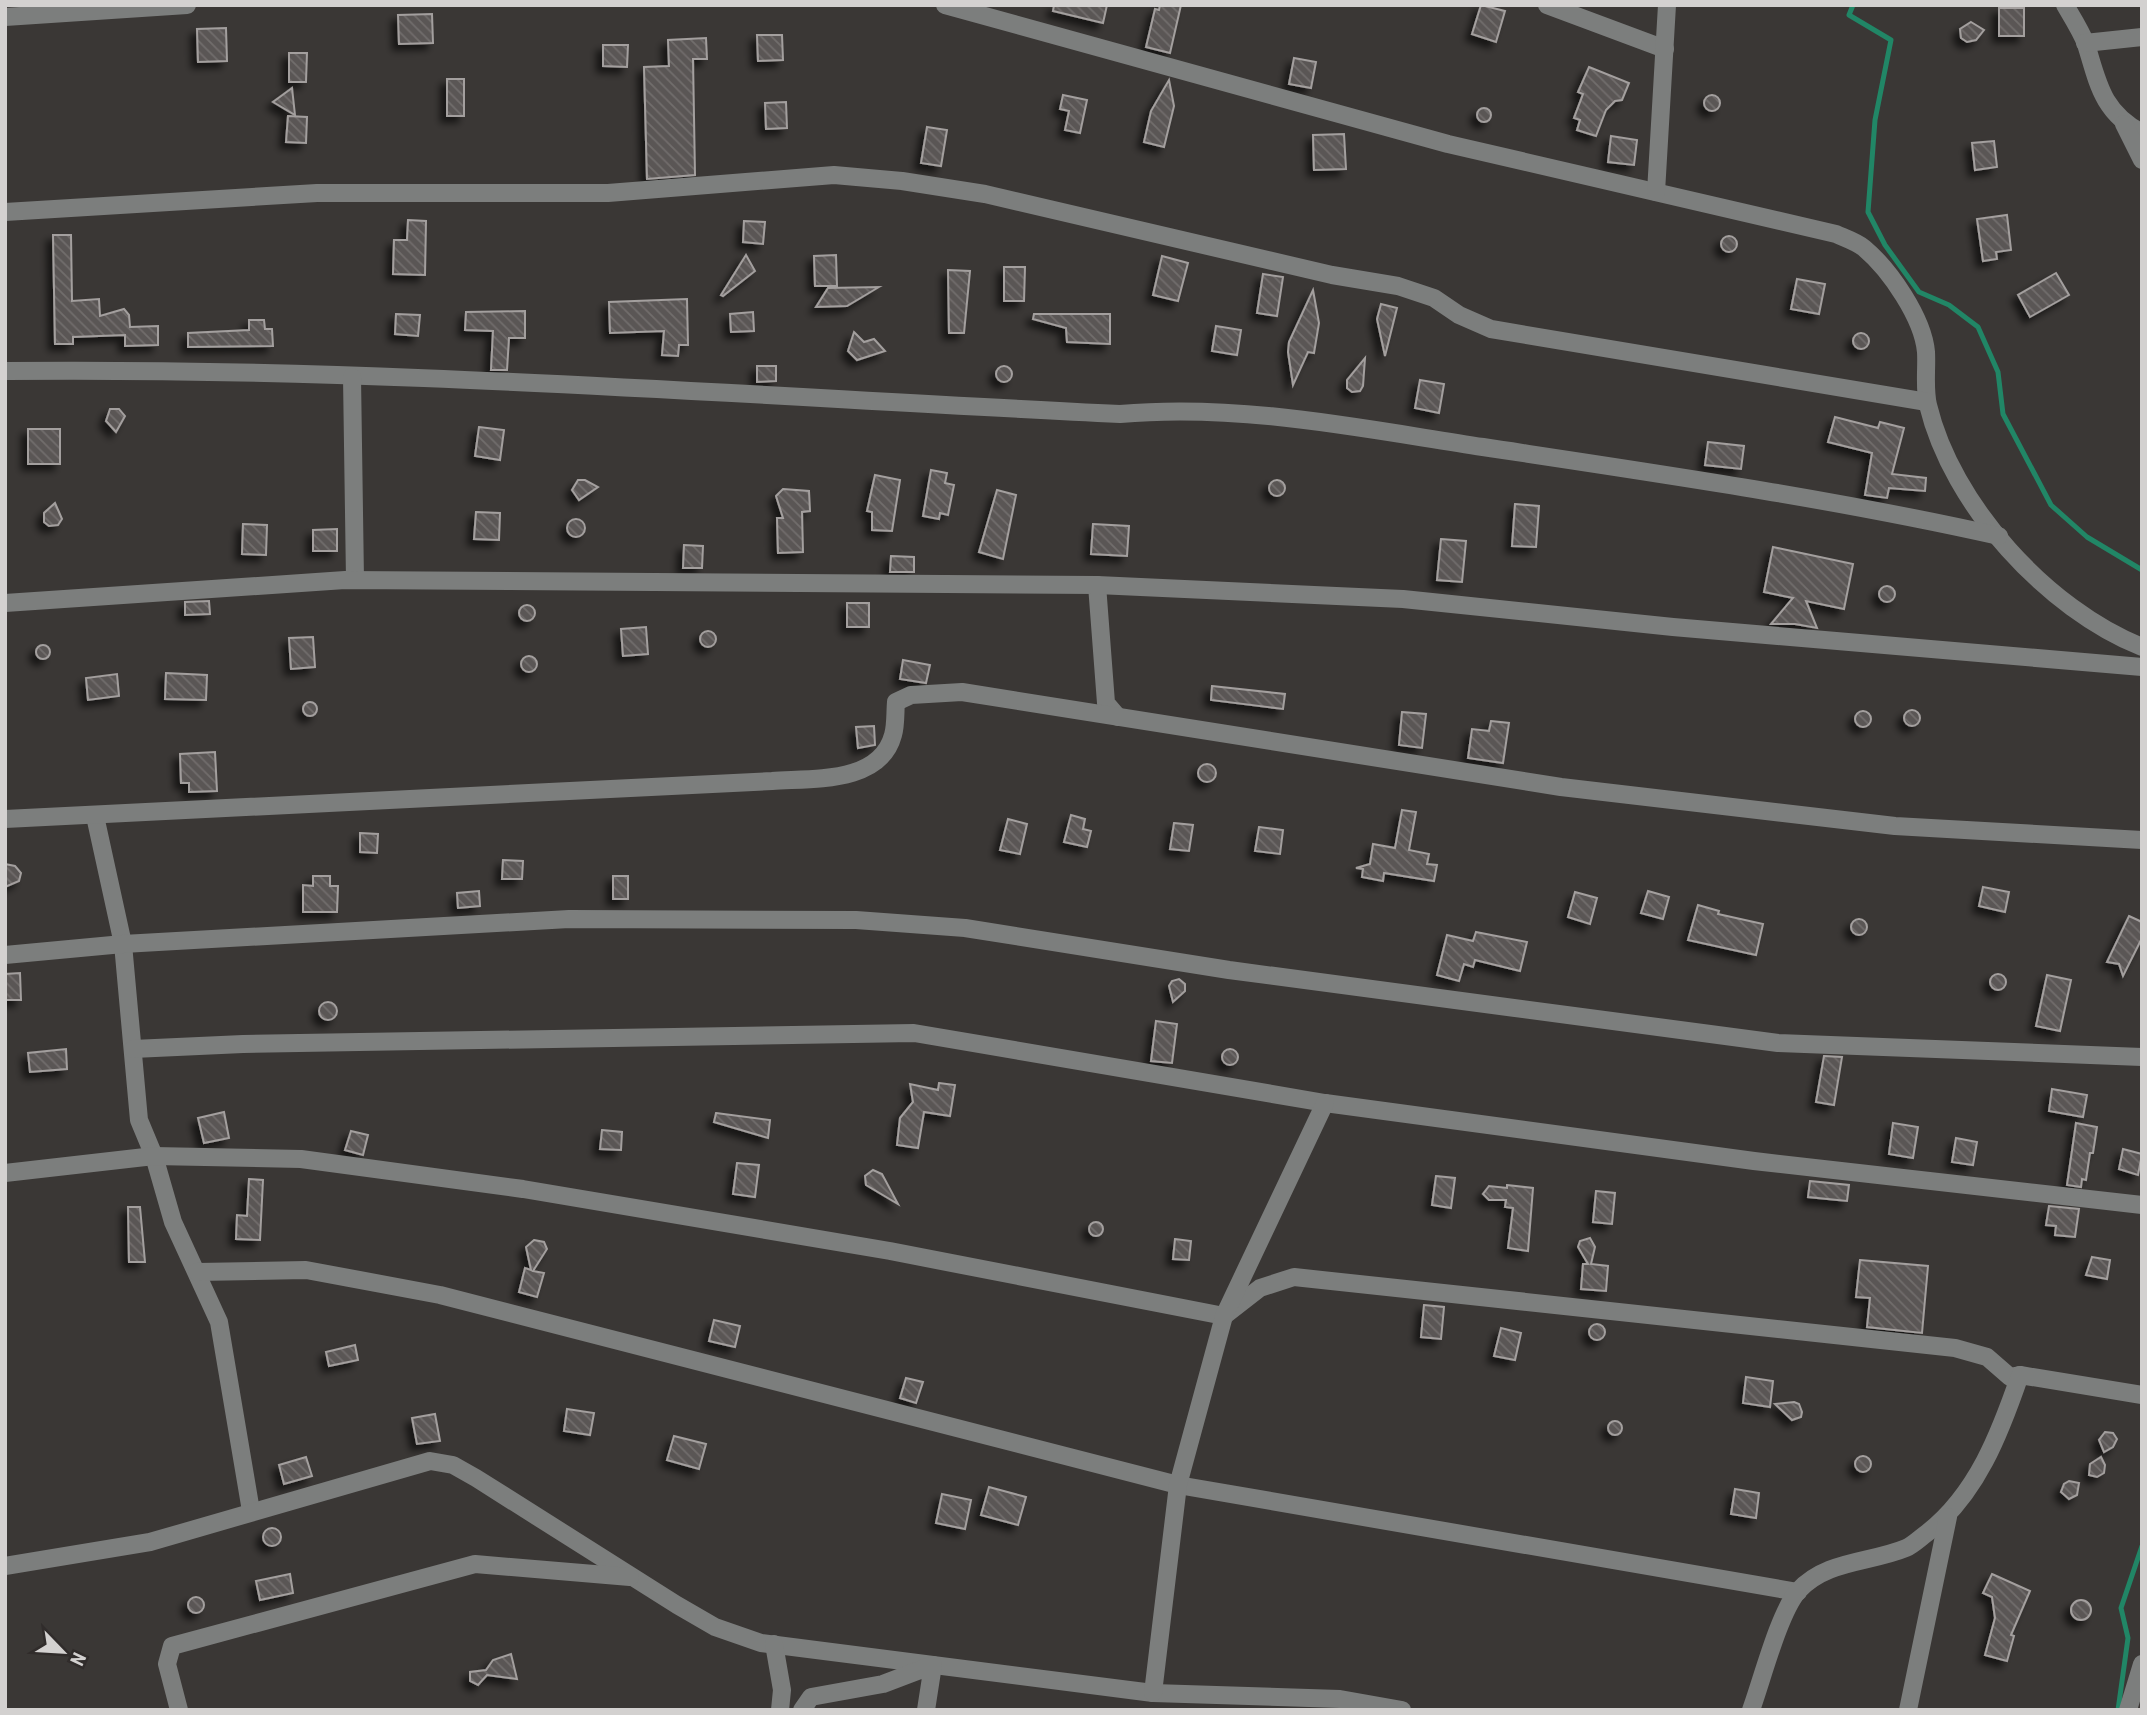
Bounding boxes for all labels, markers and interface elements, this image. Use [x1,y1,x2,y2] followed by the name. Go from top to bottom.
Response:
[28,1617,98,1687] north arrow
[65,1649,91,1669] text: N

